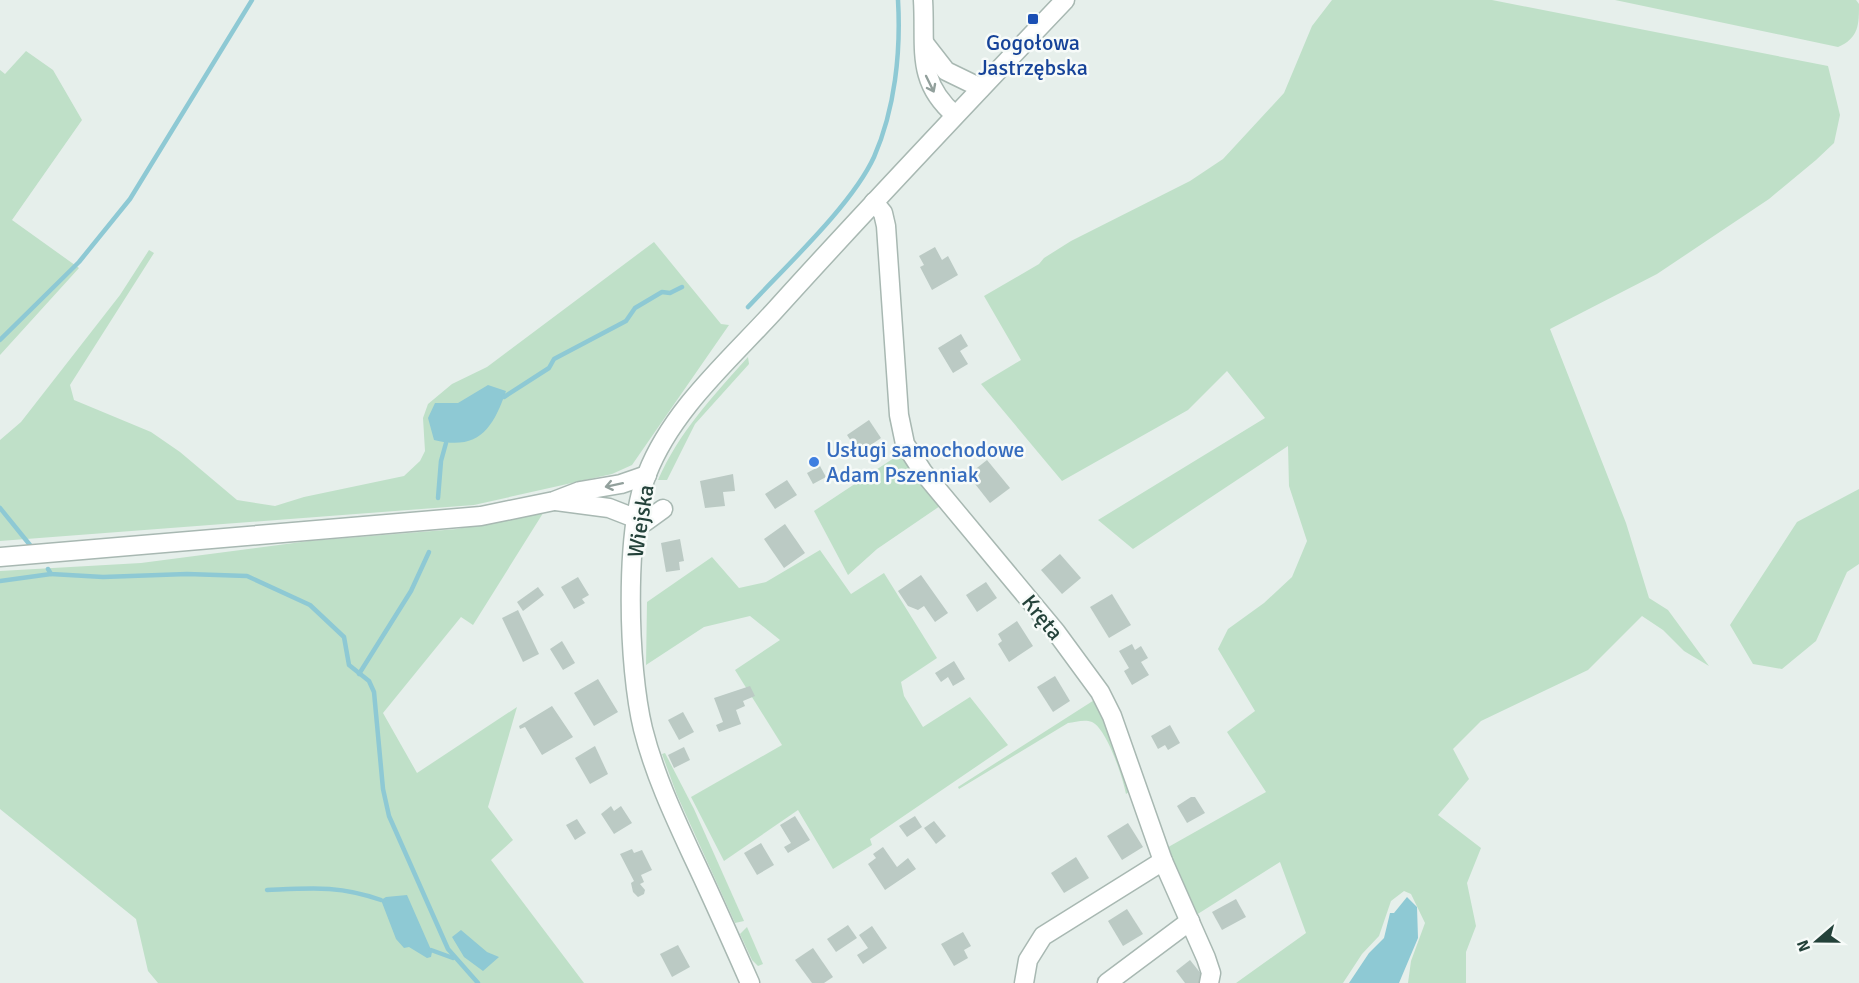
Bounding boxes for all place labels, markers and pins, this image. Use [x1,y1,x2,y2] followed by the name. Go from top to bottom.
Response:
[1026,12,1040,26] marker: Gogołowa Jastrzębska
[978,29,1088,81] place label: Gogołowa Jastrzębska
[826,436,1025,488] place label: Usługi samochodowe Adam Pszenniak
[807,455,821,469] marker: Usługi samochodowe Adam Pszenniak

